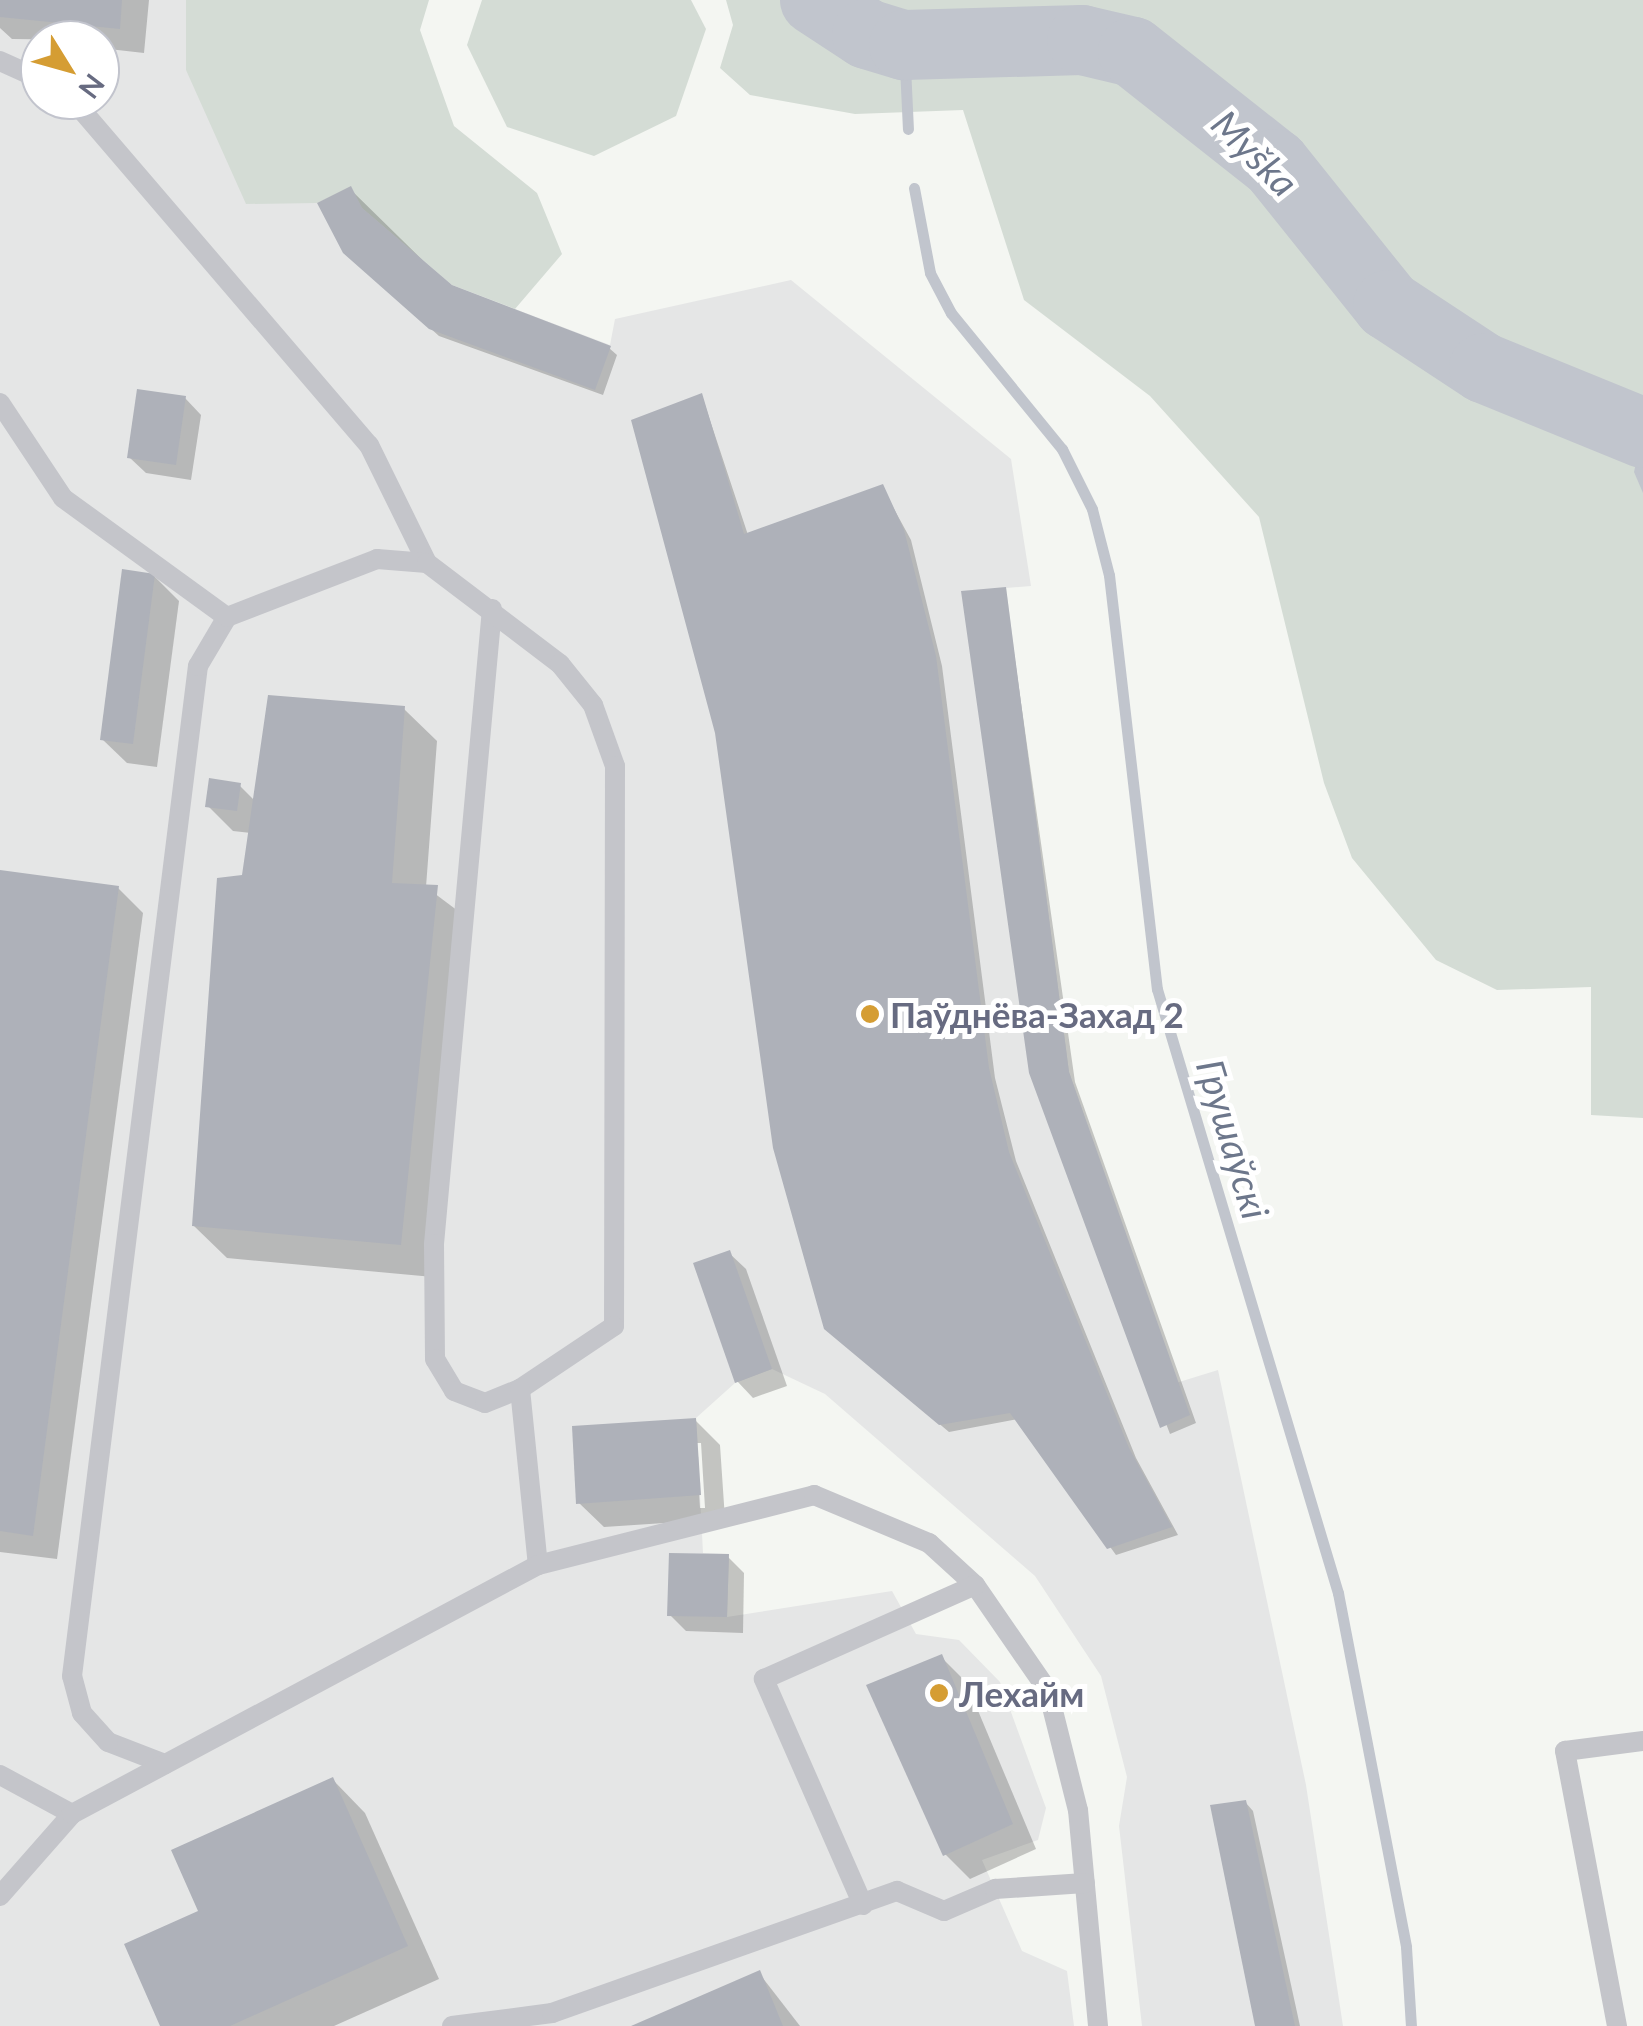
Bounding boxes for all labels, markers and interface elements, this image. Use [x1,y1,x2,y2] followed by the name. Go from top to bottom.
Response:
[20,20,120,120] north arrow
[72,68,112,106] text: N
[1203,101,1307,205] water label: Муška
[890,993,1184,1035] place label: Паўднёва-Захад 2
[859,1003,881,1025] marker: Паўднёва-Захад 2
[1187,1054,1279,1224] water label: Грушаўскі
[959,1672,1084,1714] place label: Лехайм
[928,1682,950,1704] marker: Лехайм

